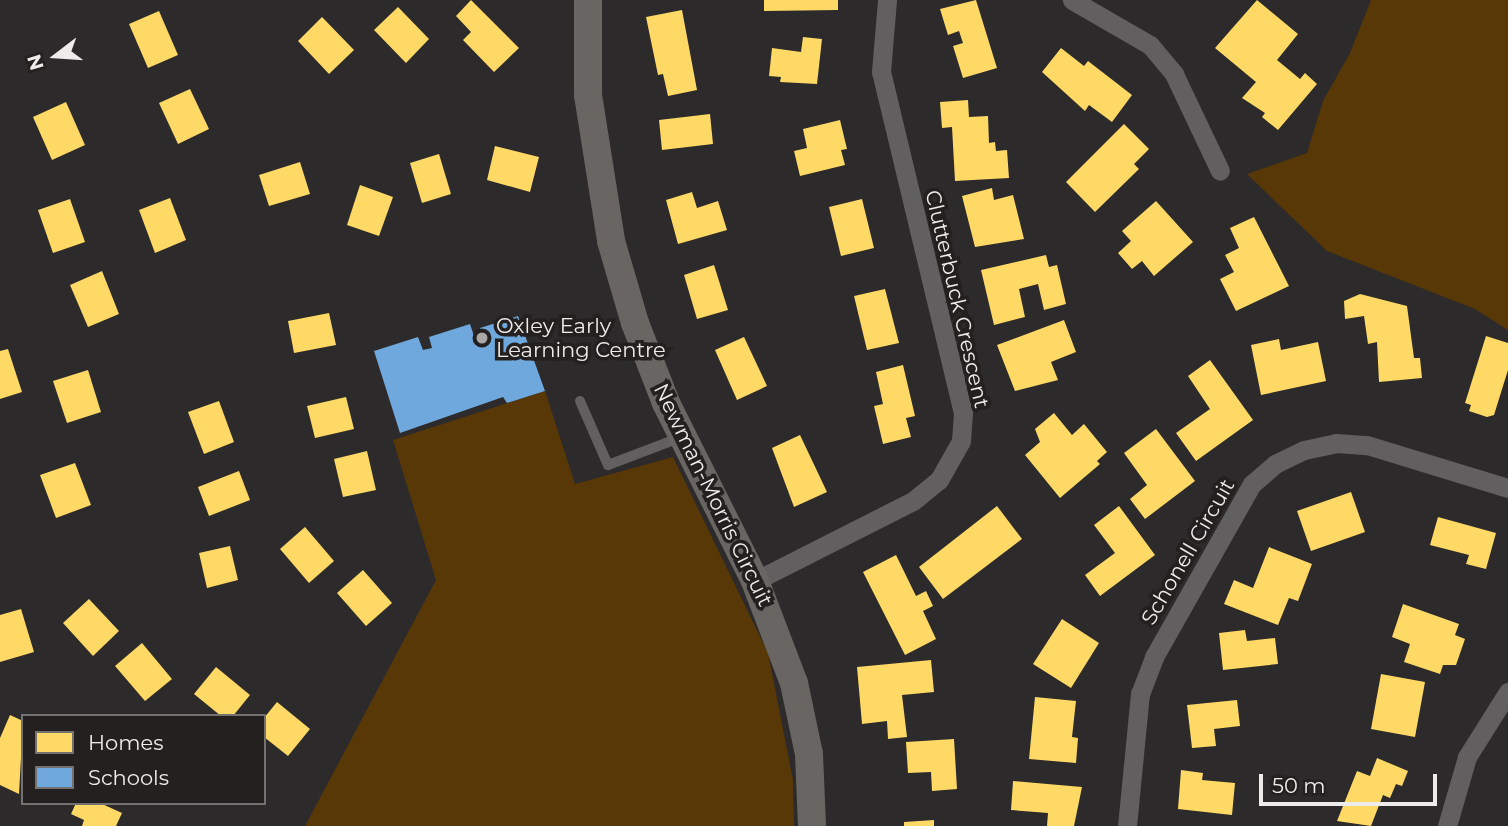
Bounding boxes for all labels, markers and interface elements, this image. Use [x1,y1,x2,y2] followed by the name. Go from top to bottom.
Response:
[21,21,91,91] north arrow
[22,52,49,73] text: N
[920,188,994,410] street label: Clutterbuck Crescent
[496,313,666,363] place label: Oxley Early Learning Centre
[474,330,490,346] marker: Oxley Early Learning Centre
[648,380,778,610] street label: Newman-Morris Circuit
[1136,475,1240,629] street label: Schonell Circuit
[21,714,266,805] legend
[88,730,163,755] text: Homes
[1263,760,1442,804] scale bar
[88,765,169,790] text: Schools
[1272,773,1326,798] text: 50 m

